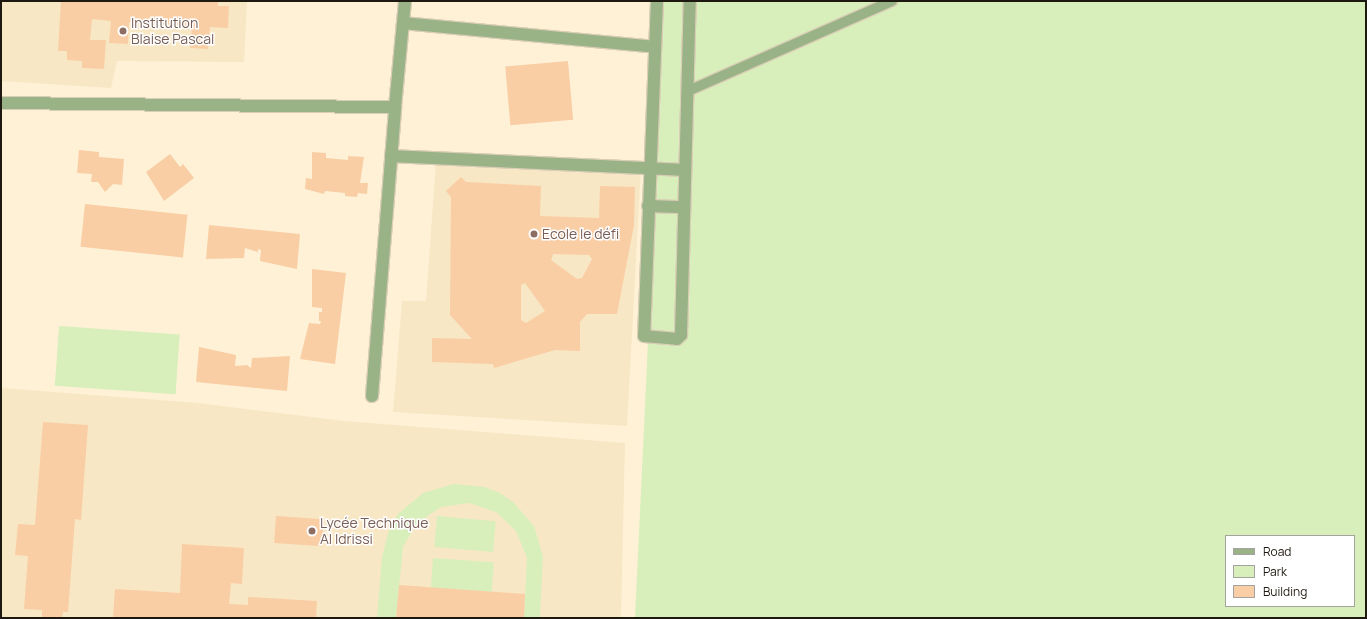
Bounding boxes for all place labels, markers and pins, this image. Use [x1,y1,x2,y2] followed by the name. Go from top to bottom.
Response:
[131,15,214,48] place label: Institution Blaise Pascal
[118,26,128,36] marker: Institution Blaise Pascal
[542,226,619,242] place label: Ecole le défi
[529,229,539,239] marker: Ecole le défi
[320,515,428,548] place label: Lycée Technique Al Idrissi
[307,526,317,536] marker: Lycée Technique Al Idrissi

